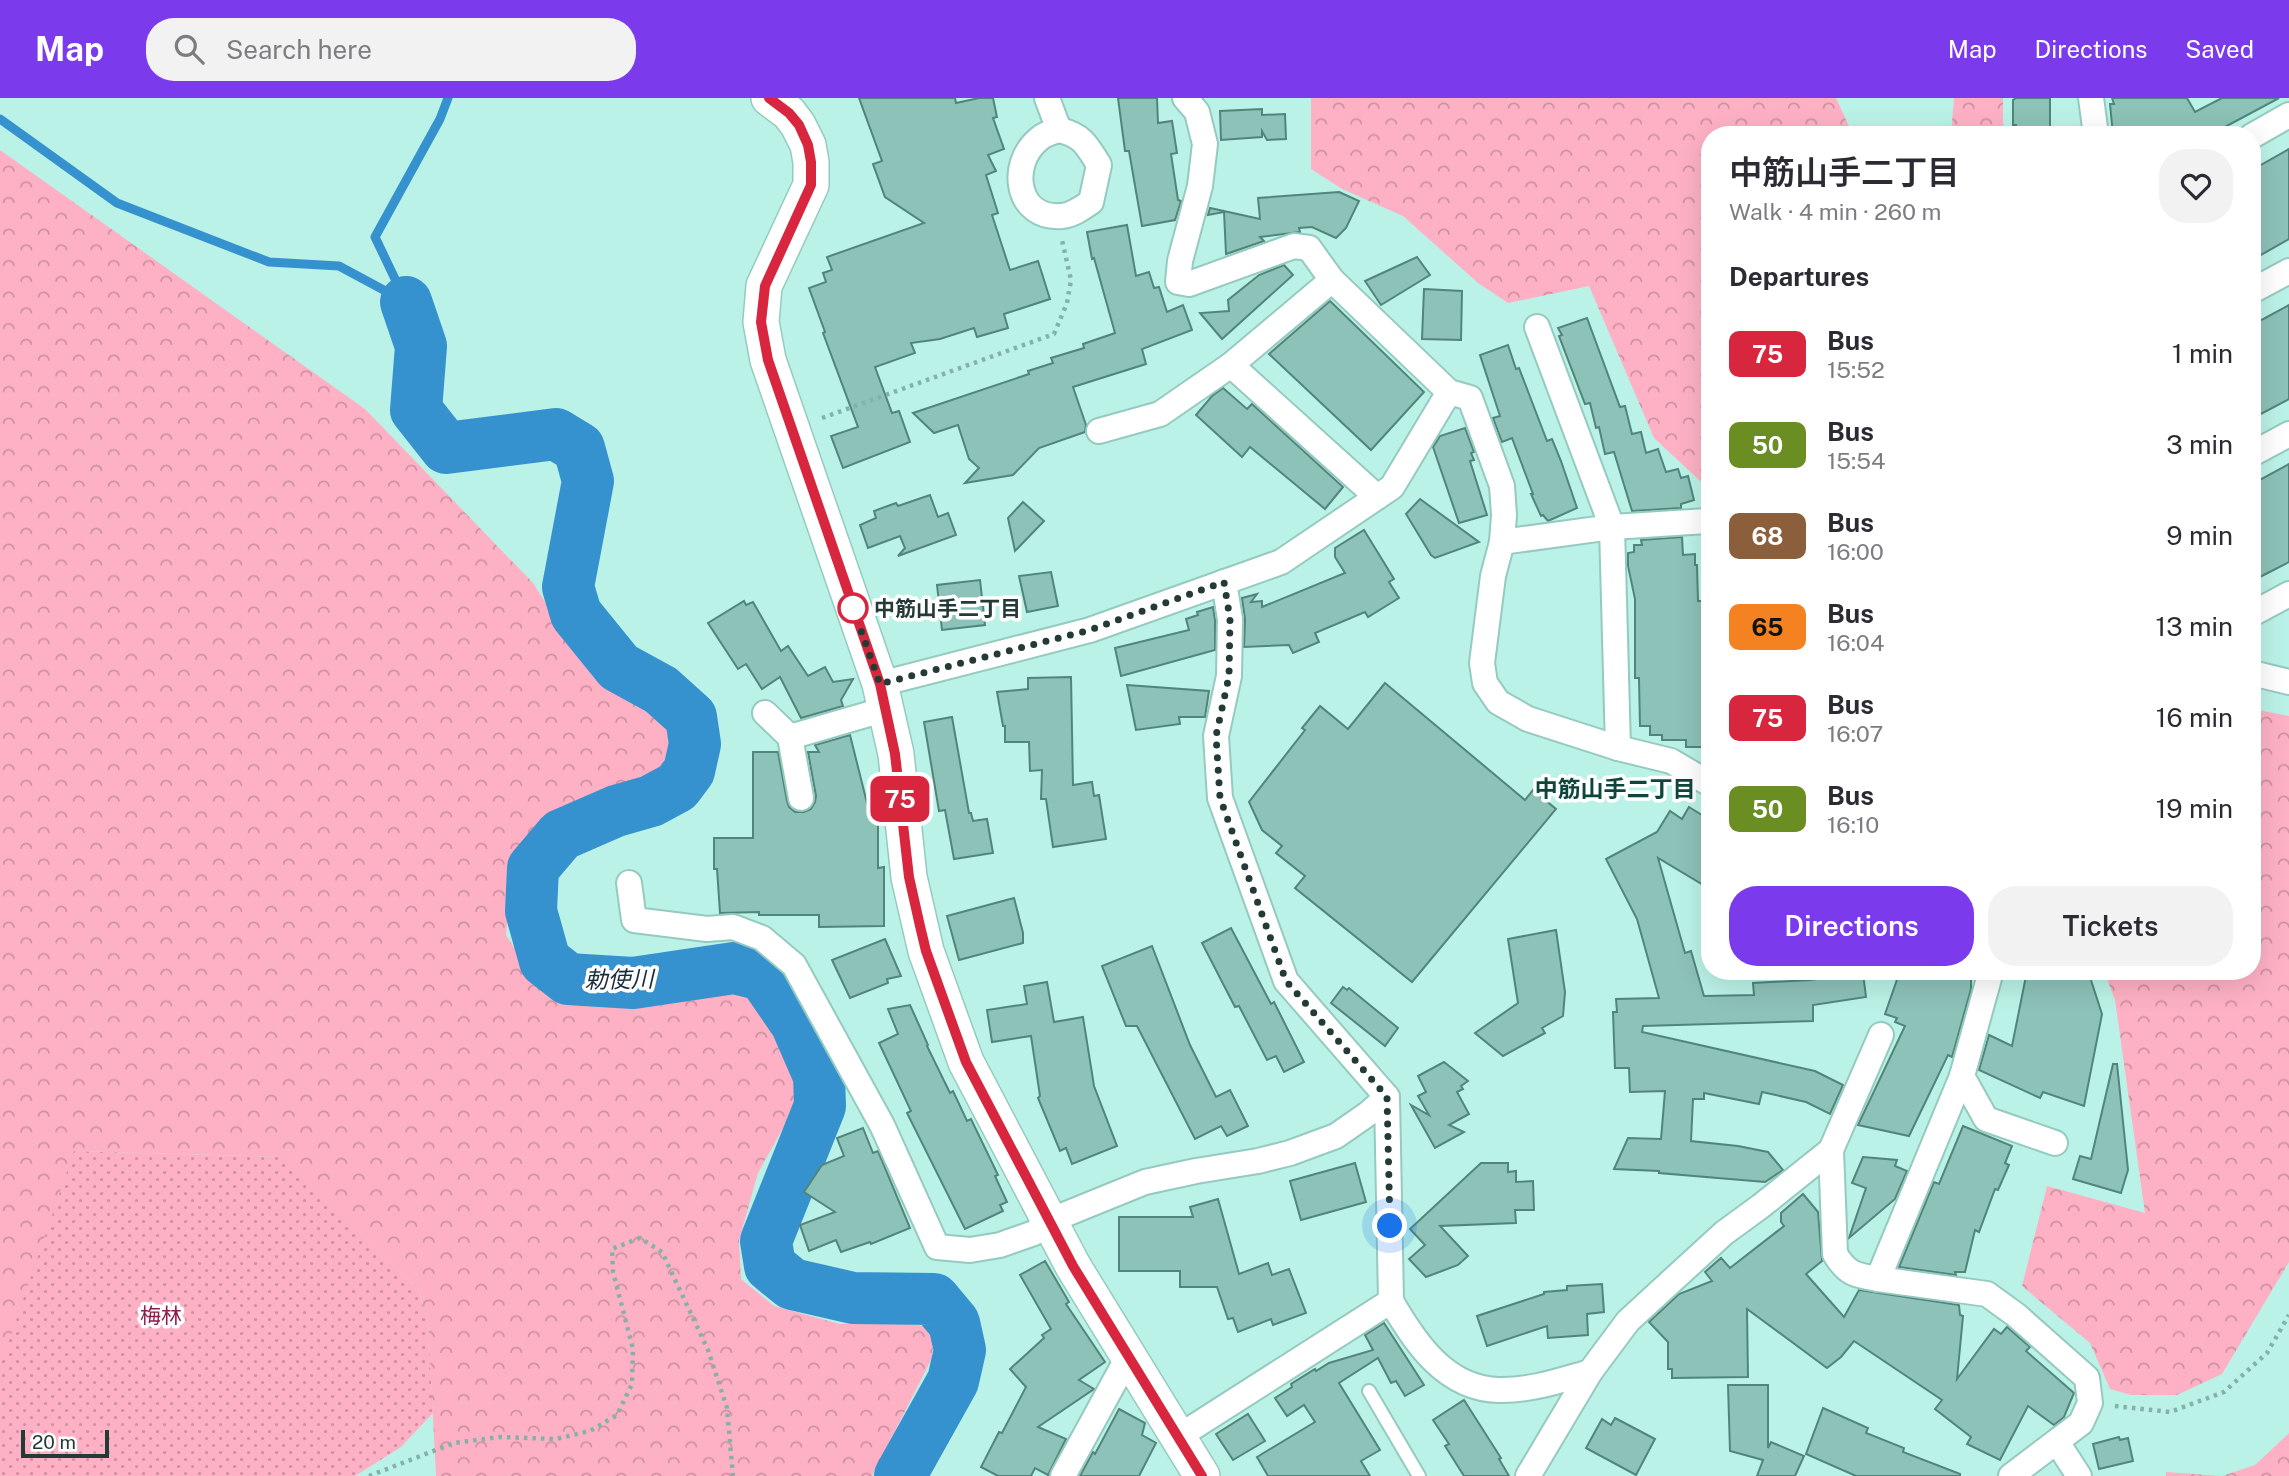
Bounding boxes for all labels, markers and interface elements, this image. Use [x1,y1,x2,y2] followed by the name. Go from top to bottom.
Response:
[146,18,636,81] search box
[35,30,104,68] text: Map
[170,30,208,68] icon: search
[226,34,372,65] text: Search here
[1948,35,1997,63] text: Map
[2035,35,2147,63] text: Directions
[2185,35,2254,63] text: Saved
[2159,149,2233,223] button: heart
[1729,153,1960,191] text: 中筋山手二丁目
[1729,198,1942,225] text: Walk · 4 min · 260 m
[1729,261,1869,292] text: Departures
[1827,325,1874,356] text: Bus
[2172,338,2233,369] text: 1 min
[1752,340,1783,368] text: 75
[1827,356,1885,383] text: 15:52
[1827,416,1874,447] text: Bus
[2166,429,2233,460] text: 3 min
[1752,431,1783,459] text: 50
[1827,447,1885,474] text: 15:54
[1827,507,1874,538] text: Bus
[2166,520,2233,551] text: 9 min
[1752,522,1783,550] text: 68
[1827,538,1884,565] text: 16:00
[838,593,868,623] marker: 中筋山手二丁目
[874,596,1021,621] place label: 中筋山手二丁目
[1827,598,1874,629] text: Bus
[2156,611,2233,642] text: 13 min
[1751,613,1784,641] text: 65
[1827,629,1884,656] text: 16:04
[1827,689,1874,720] text: Bus
[2156,702,2233,733] text: 16 min
[1752,704,1783,732] text: 75
[1827,720,1883,747] text: 16:07
[1535,775,1696,802] district label: 中筋山手二丁目
[869,776,932,822] line badge: 75
[1827,780,1874,811] text: Bus
[884,785,916,813] text: 75
[2156,793,2233,824] text: 19 min
[1752,795,1783,823] text: 50
[1827,811,1879,838] text: 16:10
[1729,886,1974,966] button: Directions
[1988,886,2233,966] button: Tickets
[584,965,657,993] water label: 勅使川
[1372,1208,1407,1243] your location
[140,1303,182,1328] park label: 梅林
[21,1427,108,1459] scale bar
[32,1431,76,1453] text: 20 m

